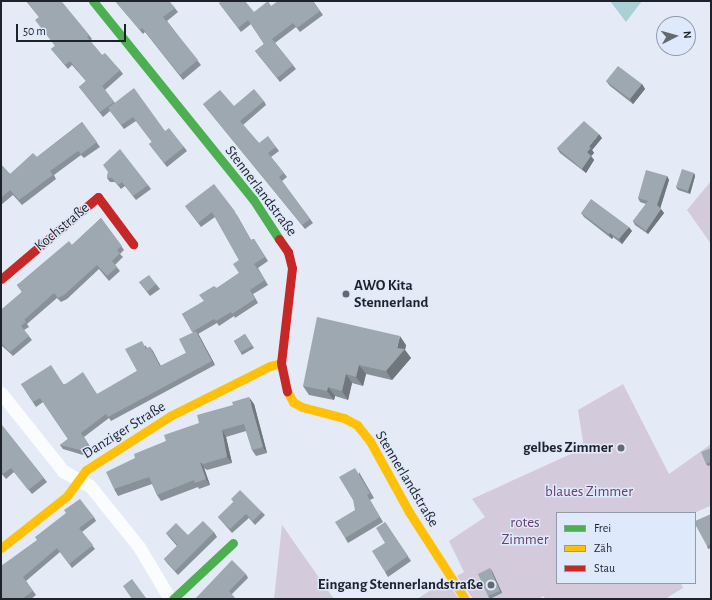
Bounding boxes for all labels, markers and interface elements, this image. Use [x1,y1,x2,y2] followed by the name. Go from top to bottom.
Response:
[18,16,128,42] scale bar
[656,16,696,56] north arrow
[23,25,46,37] text: 50 m
[682,30,693,39] text: N
[221,142,301,240] street label: Stennerlandstraße
[31,199,93,255] street label: Kochstraße
[354,276,428,311] place label: AWO Kita Stennerland
[341,289,351,299] marker: AWO Kita Stennerland
[79,397,169,463] street label: Danziger Straße
[371,428,443,530] street label: Stennerlandstraße
[523,439,613,457] place label: gelbes Zimmer
[616,443,626,453] marker: gelbes Zimmer
[545,483,633,501] park label: blaues Zimmer
[556,512,696,584] legend
[501,513,549,548] park label: rotes Zimmer
[594,522,611,534] text: Frei
[594,542,612,554] text: Zäh
[594,562,615,574] text: Stau
[318,576,483,594] place label: Eingang Stennerlandstraße
[486,580,496,590] marker: Eingang Stennerlandstraße

